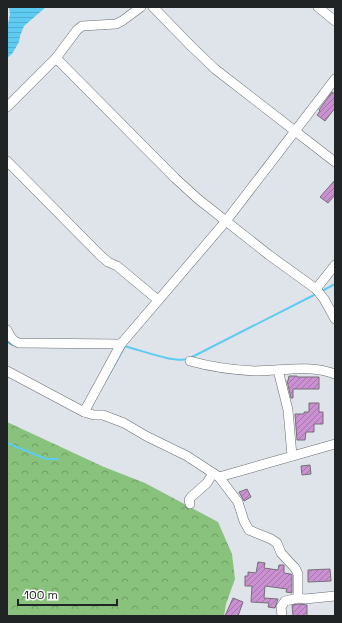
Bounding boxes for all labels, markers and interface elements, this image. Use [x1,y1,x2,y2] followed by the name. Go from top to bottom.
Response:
[18,581,117,607] scale bar
[24,587,58,603] text: 100 m

